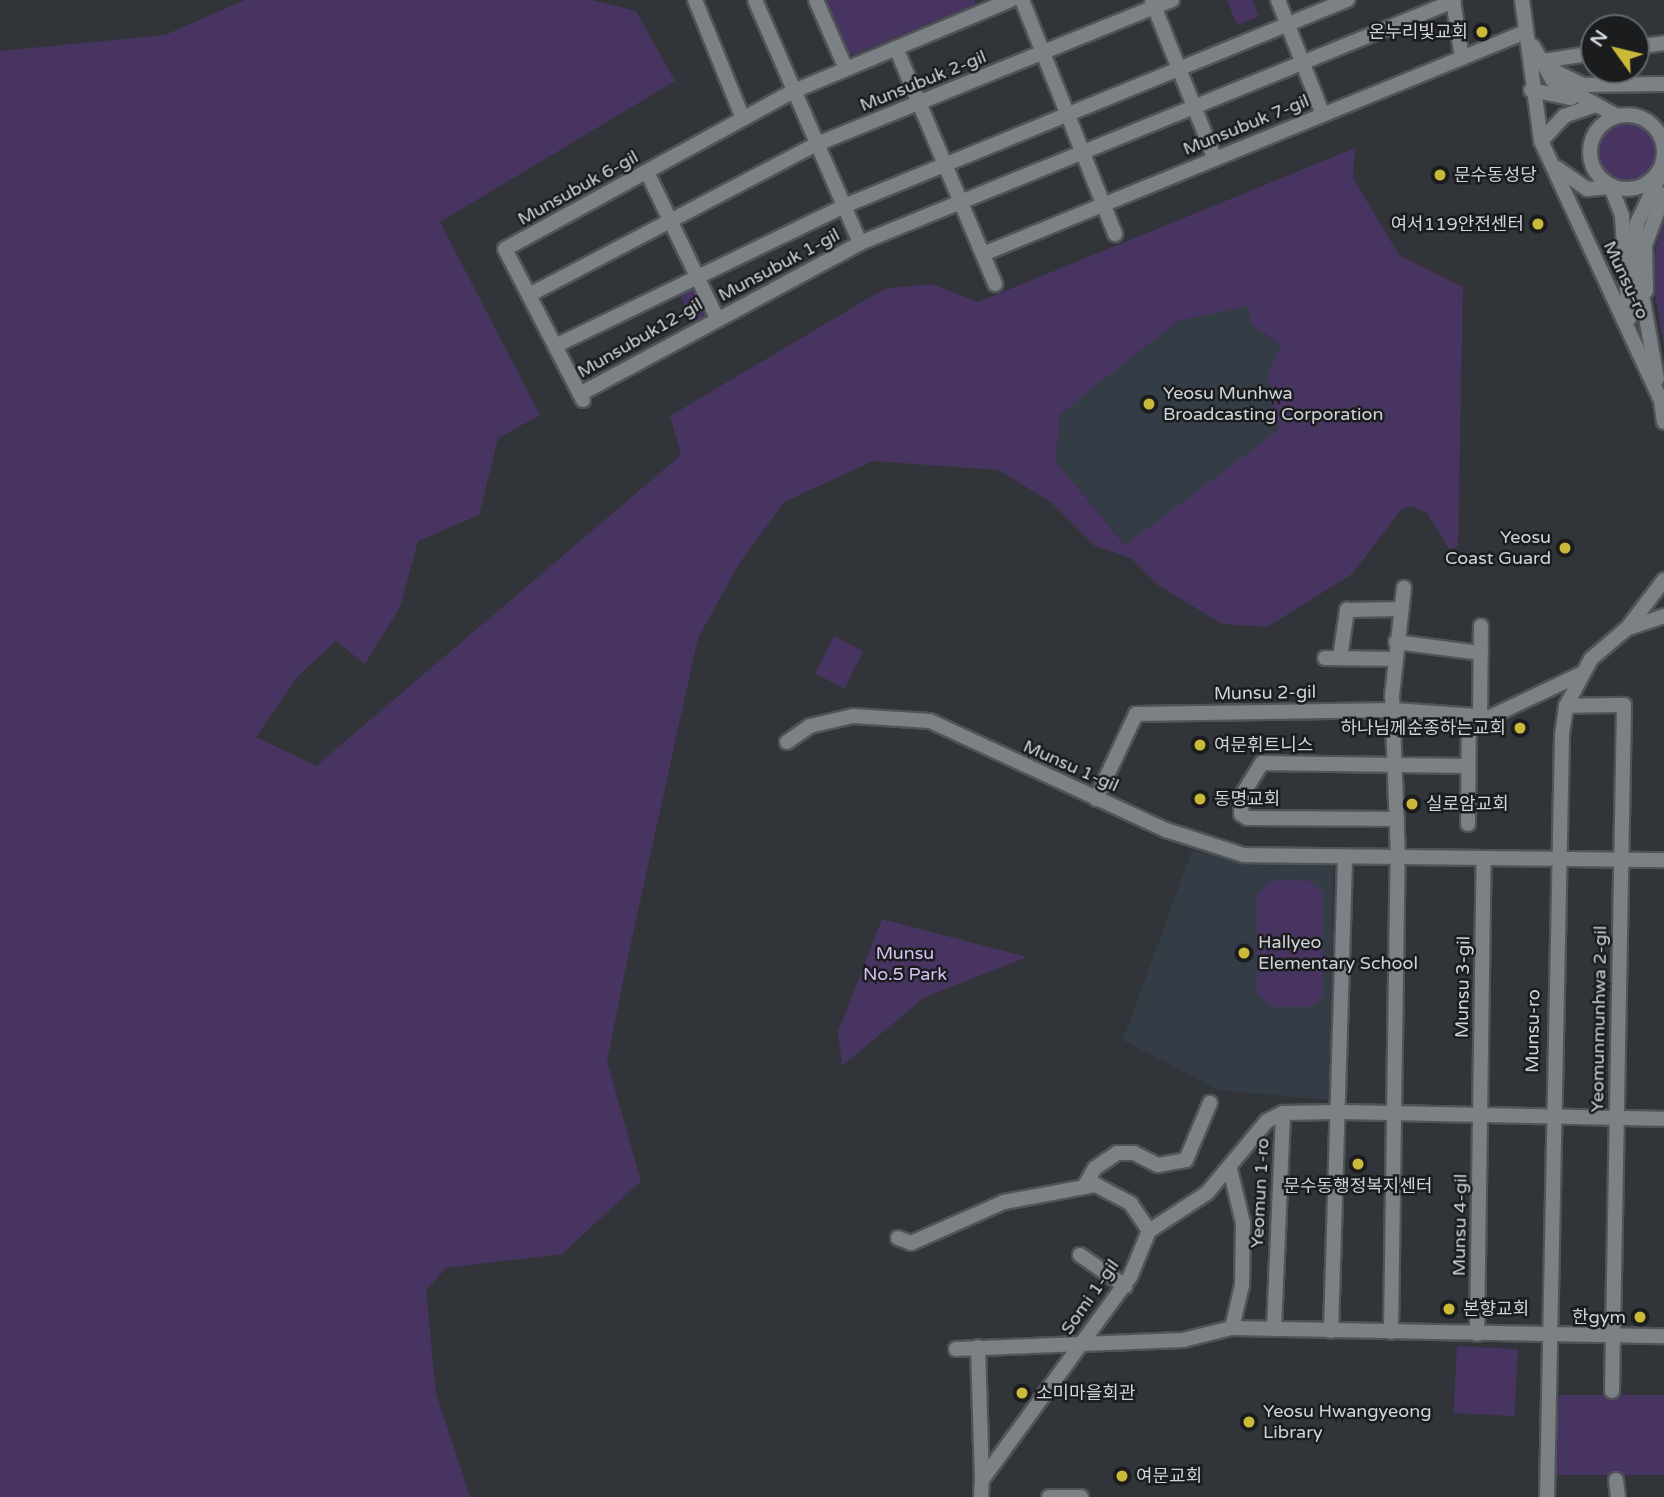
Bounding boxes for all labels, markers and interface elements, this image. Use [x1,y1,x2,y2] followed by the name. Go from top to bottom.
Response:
[1580,14,1650,84] north arrow
[1369,21,1468,43] place label: 온누리빛교회
[1474,24,1490,40] marker: 온누리빛교회
[1586,26,1613,51] text: N
[857,46,989,116] street label: Munsubuk 2-gil
[1180,90,1312,160] street label: Munsubuk 7-gil
[514,146,642,230] street label: Munsubuk 6-gil
[1454,164,1537,186] place label: 문수동성당
[1432,167,1448,183] marker: 문수동성당
[1391,213,1524,235] place label: 여서119안전센터
[1530,216,1546,232] marker: 여서119안전센터
[715,224,843,306] street label: Munsubuk 1-gil
[1599,238,1653,322] street label: Munsu-ro
[574,293,706,383] street label: Munsubuk12-gil
[1163,383,1383,426] place label: Yeosu Munhwa Broadcasting Corporation
[1141,396,1157,412] marker: Yeosu Munhwa Broadcasting Corporation
[1445,527,1551,570] place label: Yeosu Coast Guard
[1557,540,1573,556] marker: Yeosu Coast Guard
[1214,681,1316,705] street label: Munsu 2-gil
[1340,717,1506,739] place label: 하나님께순종하는교회
[1512,720,1528,736] marker: 하나님께순종하는교회
[1214,734,1313,756] place label: 여문휘트니스
[1020,735,1122,797] street label: Munsu 1-gil
[1192,737,1208,753] marker: 여문휘트니스
[1214,788,1280,810] place label: 동명교회
[1192,791,1208,807] marker: 동명교회
[1426,793,1509,815] place label: 실로암교회
[1404,796,1420,812] marker: 실로암교회
[1587,925,1611,1113] street label: Yeomunmunhwa 2-gil
[1258,932,1418,974] place label: Hallyeo Elementary School
[1451,936,1475,1038] street label: Munsu 3-gil
[863,943,947,986] park label: Munsu No.5 Park
[1236,945,1252,961] marker: Hallyeo Elementary School
[1521,989,1545,1073] street label: Munsu-ro
[1246,1137,1274,1249] street label: Yeomun 1-ro
[1350,1156,1366,1172] marker: 문수동행정복지센터
[1448,1174,1472,1276] street label: Munsu 4-gil
[1283,1175,1433,1197] place label: 문수동행정복지센터
[1056,1255,1124,1339] street label: Somi 1-gil
[1463,1298,1529,1320] place label: 본향교회
[1441,1301,1457,1317] marker: 본향교회
[1572,1306,1626,1328] place label: 한gym
[1632,1309,1648,1325] marker: 한gym
[1036,1382,1135,1404] place label: 소미마을회관
[1014,1385,1030,1401] marker: 소미마을회관
[1263,1401,1432,1444] place label: Yeosu Hwangyeong Library
[1241,1414,1257,1430] marker: Yeosu Hwangyeong Library
[1136,1465,1202,1487] place label: 여문교회
[1114,1468,1130,1484] marker: 여문교회

